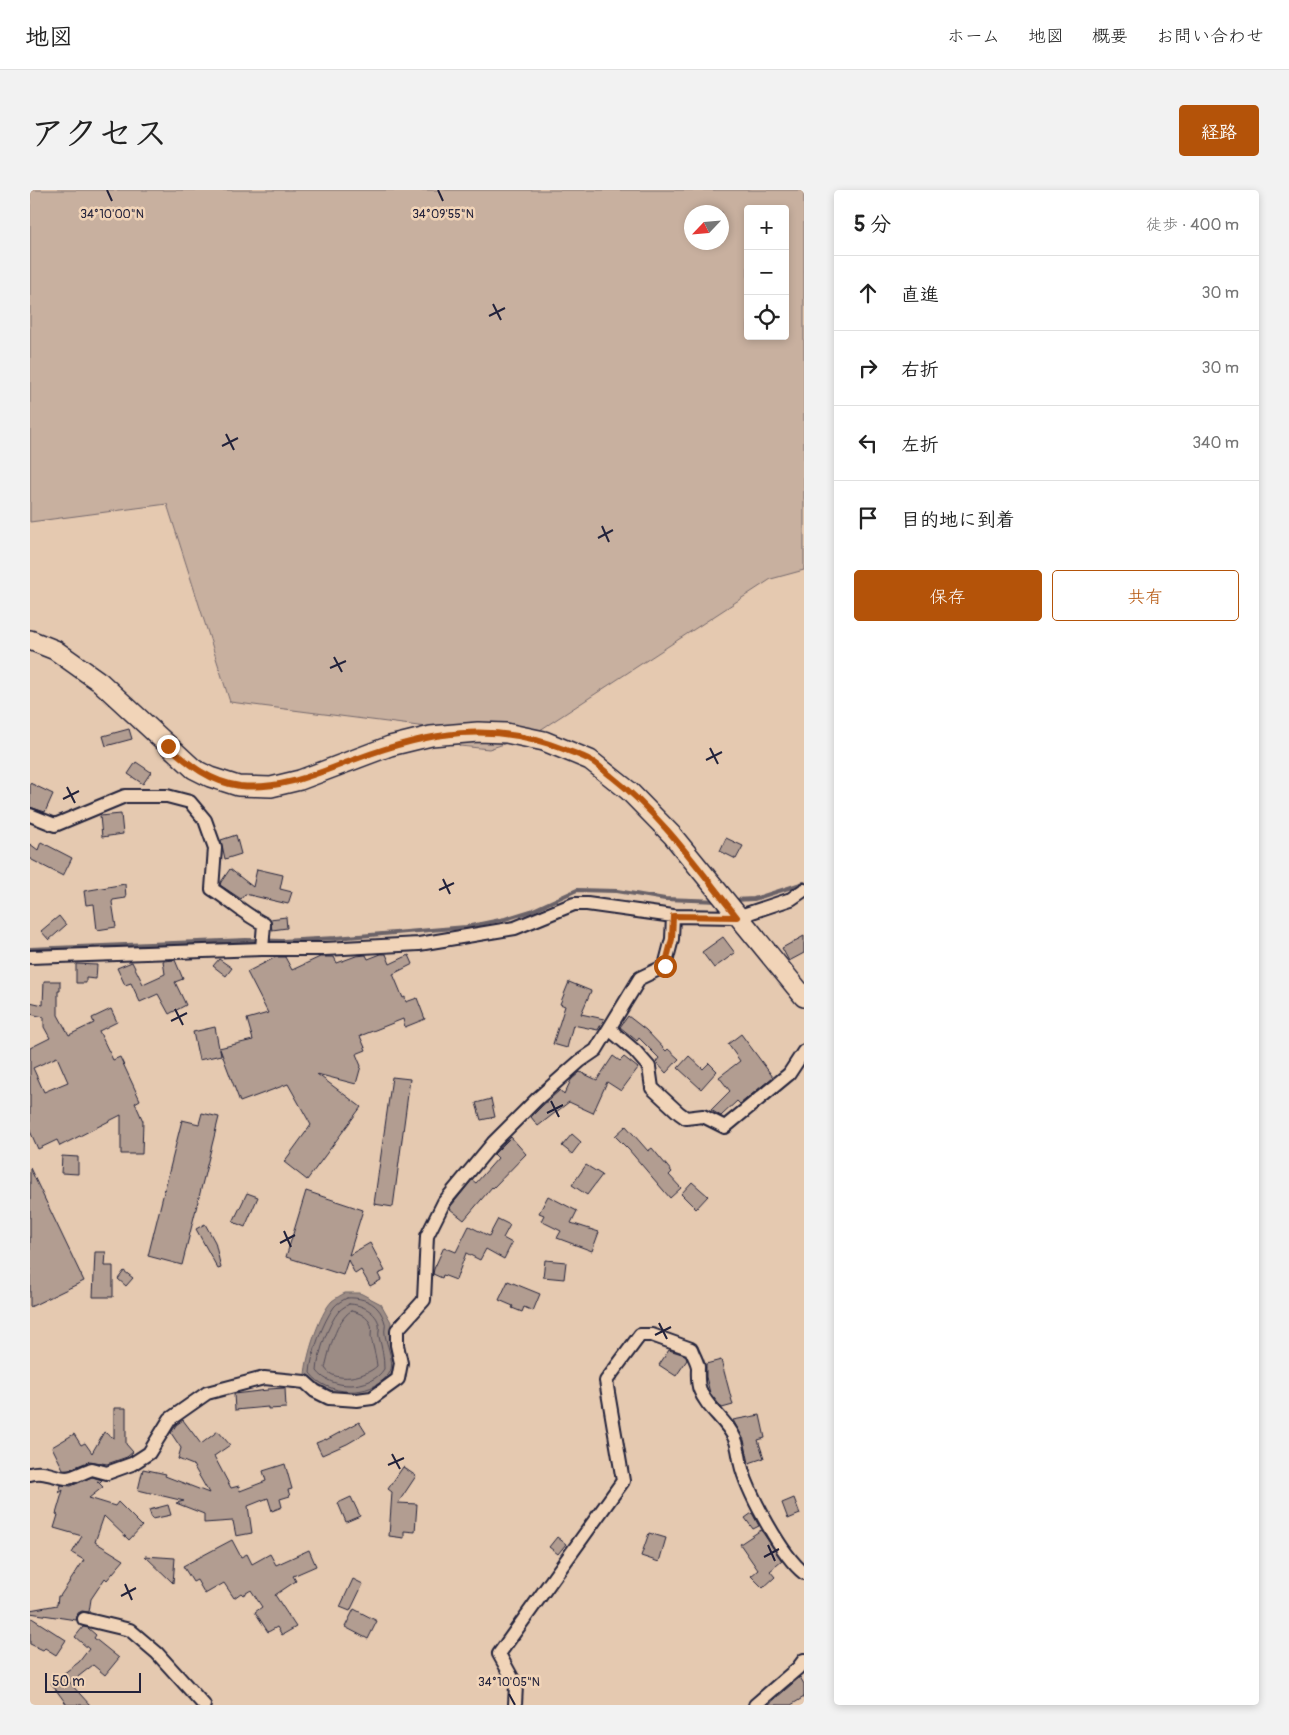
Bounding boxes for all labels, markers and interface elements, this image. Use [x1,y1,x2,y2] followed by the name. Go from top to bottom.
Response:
[25,23,73,52] text: 地図
[947,25,1000,48] text: ホーム
[1028,25,1064,48] text: 地図
[1092,25,1128,48] text: 概要
[1156,25,1264,48] text: お問い合わせ
[1179,105,1259,156] button: 経路
[30,112,168,156] text: アクセス
[684,205,729,250] north arrow
[744,205,789,340] map controls
[744,205,789,250] button: +
[80,207,144,222] text: 34°10'00"N
[412,207,474,222] text: 34°09'55"N
[854,211,891,238] text: 5 分
[1146,215,1239,235] text: 徒歩 · 400 m
[744,250,789,295] button: −
[854,279,882,307] icon: ahead
[901,283,939,307] text: 直進
[1201,283,1239,303] text: 30 m
[744,295,789,340] button: locate
[854,354,882,382] icon: right
[901,358,939,382] text: 右折
[1201,358,1239,378] text: 30 m
[854,429,882,457] icon: left
[901,433,939,457] text: 左折
[1192,433,1239,453] text: 340 m
[854,504,882,532] icon: arrive
[901,508,1015,532] text: 目的地に到着
[854,570,1042,621] button: 保存
[1052,570,1239,621] button: 共有
[157,735,180,758] route end
[654,955,677,978] route start
[45,1670,141,1693] scale bar
[52,1673,85,1690] text: 50 m
[478,1675,540,1690] text: 34°10'05"N

